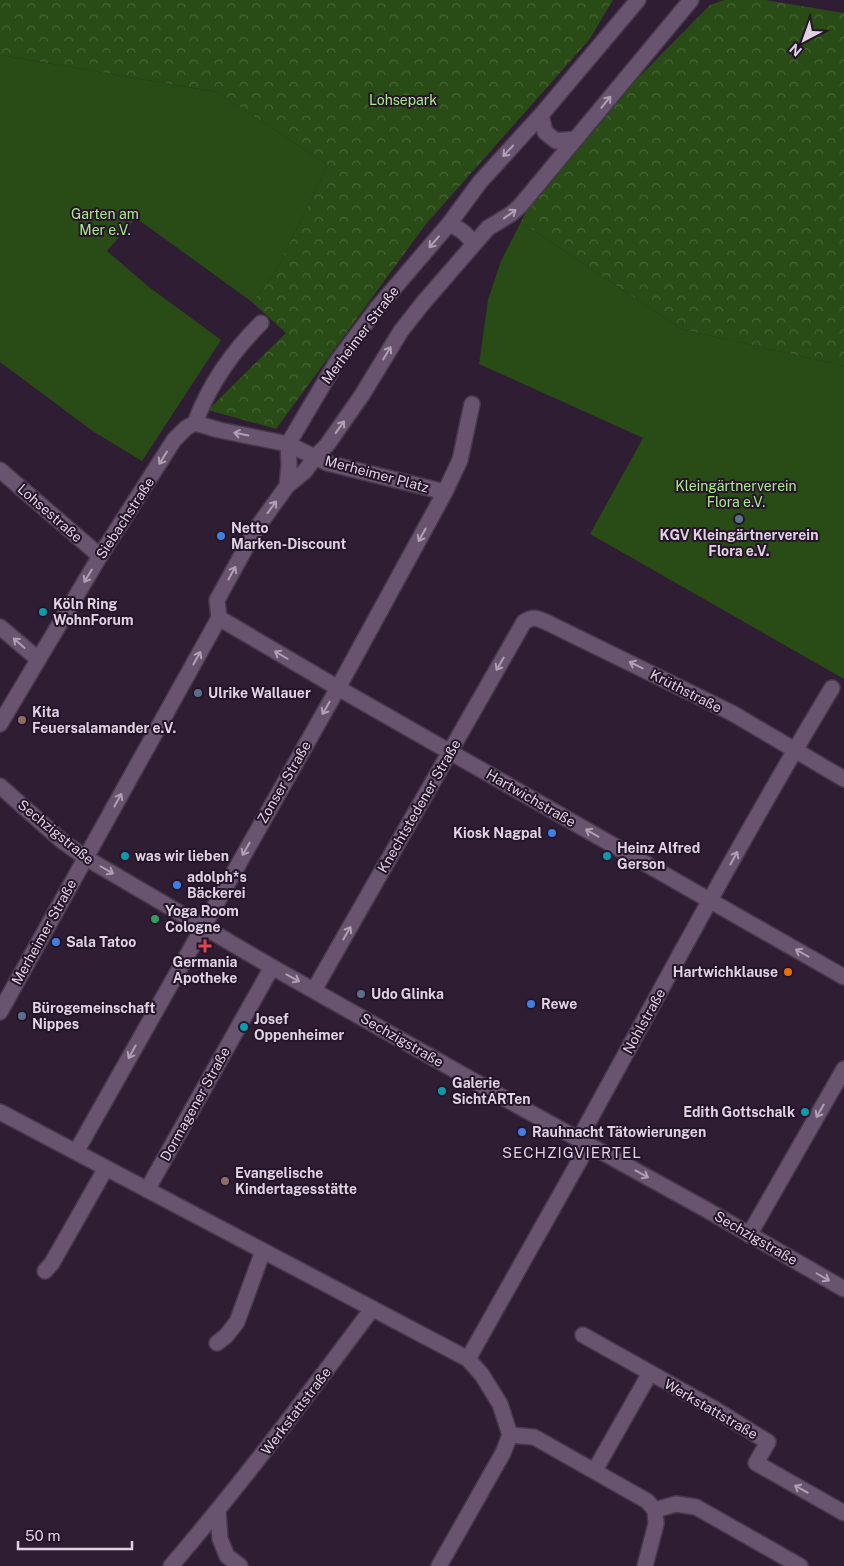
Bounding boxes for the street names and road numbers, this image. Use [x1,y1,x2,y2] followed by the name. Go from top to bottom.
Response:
[318,283,402,387] street label: Merheimer Straße
[323,452,431,496] street label: Merheimer Platz
[93,474,157,562] street label: Siebachstraße
[14,481,86,545] street label: Lohsestraße
[648,666,724,716] street label: Krüthstraße
[374,736,464,875] street label: Knechtstedener Straße
[254,738,314,826] street label: Zonser Straße
[483,766,579,830] street label: Hartwichstraße
[15,797,97,868] street label: Sechzigstraße
[8,877,80,987] street label: Merheimer Straße
[620,986,668,1056] street label: Nohlstraße
[358,1010,446,1070] street label: Sechzigstraße
[157,1044,233,1164] street label: Dormagener Straße
[712,1208,800,1268] street label: Sechzigstraße
[258,1364,334,1458] street label: Werkstattstraße
[661,1376,761,1442] street label: Werkstattstraße

